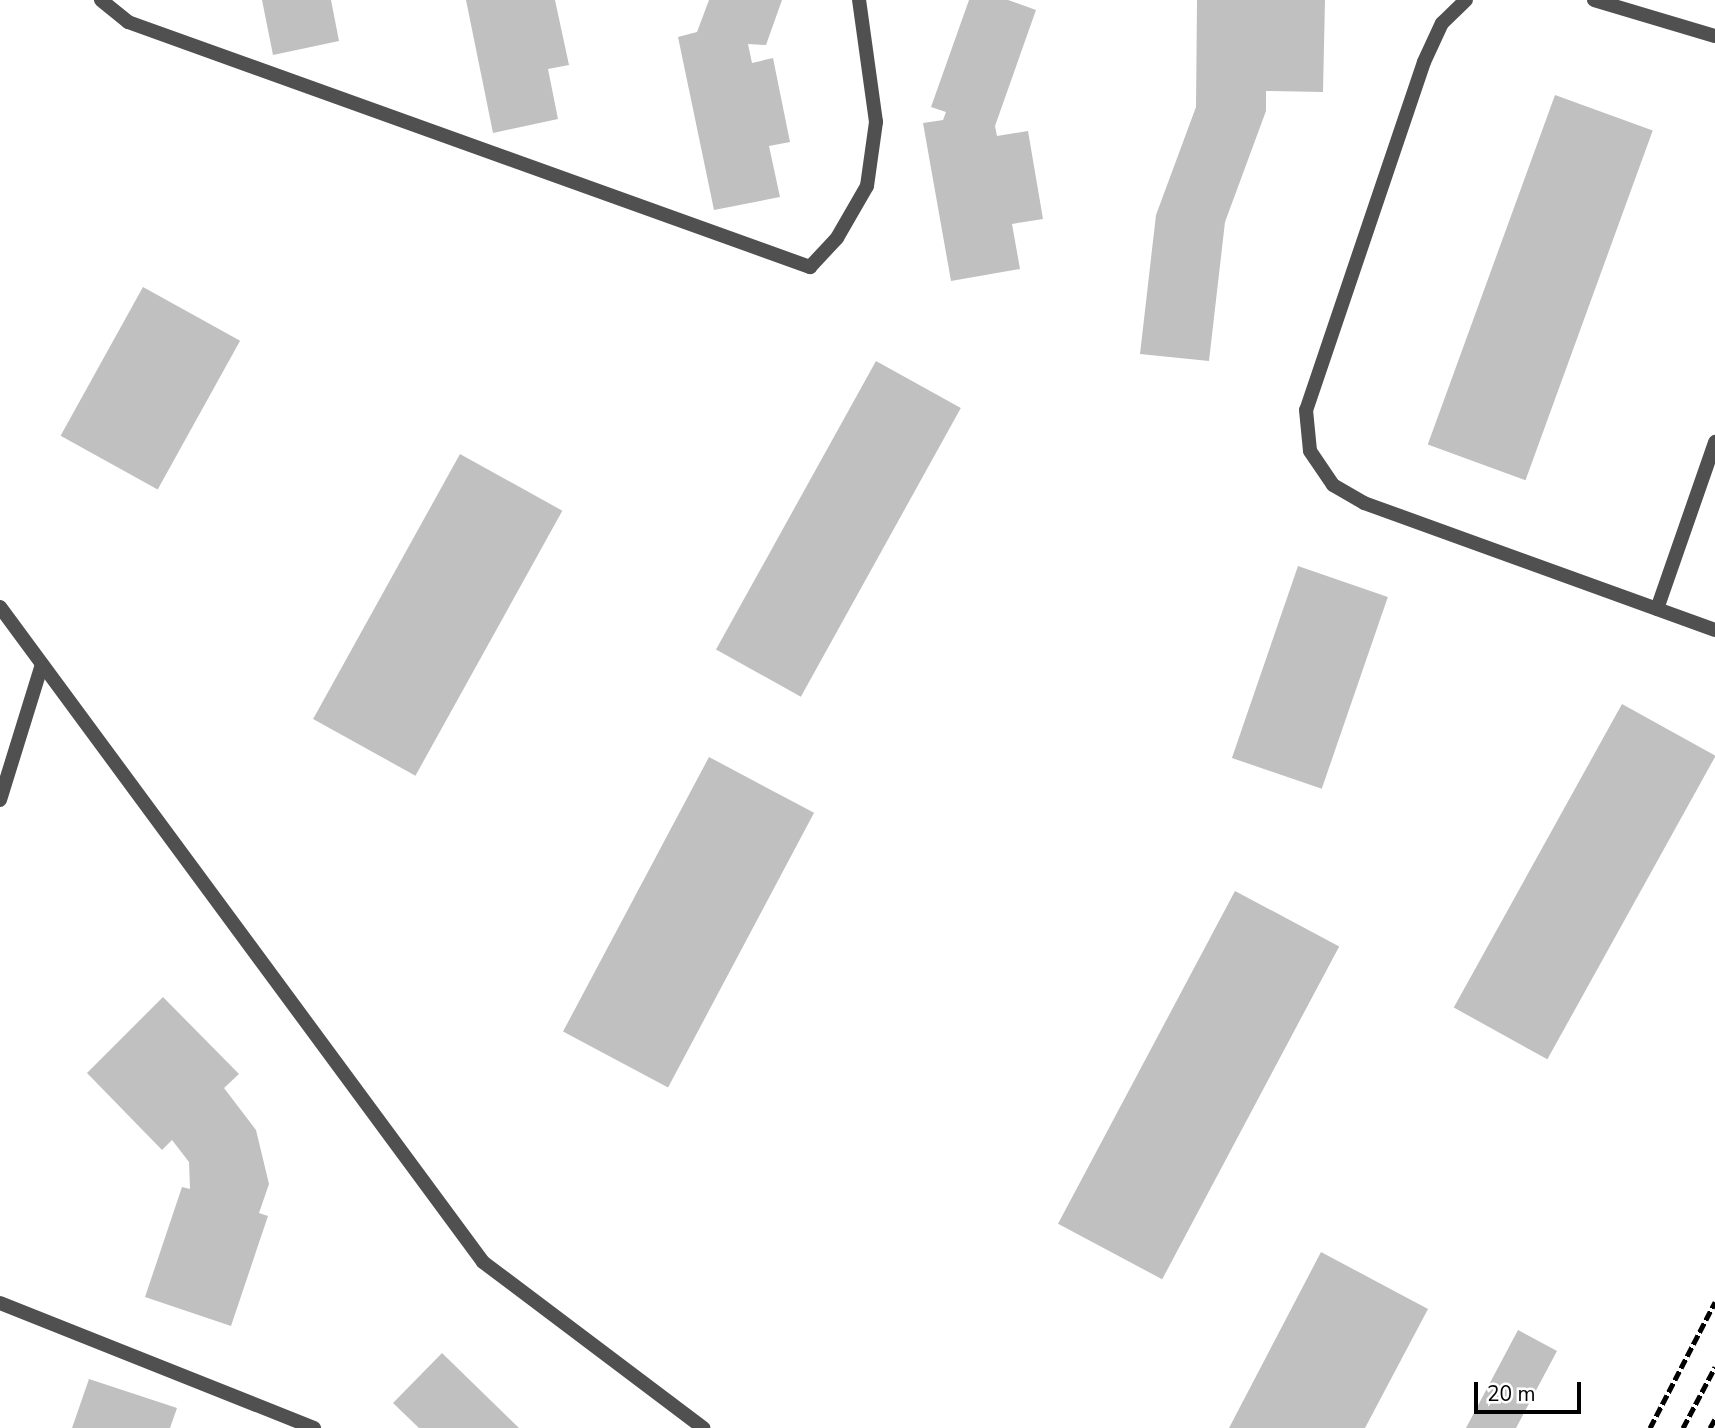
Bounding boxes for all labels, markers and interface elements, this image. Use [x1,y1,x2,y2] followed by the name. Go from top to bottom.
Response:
[1477,1368,1584,1412] scale bar
[1487,1380,1536,1408] text: 20 m

